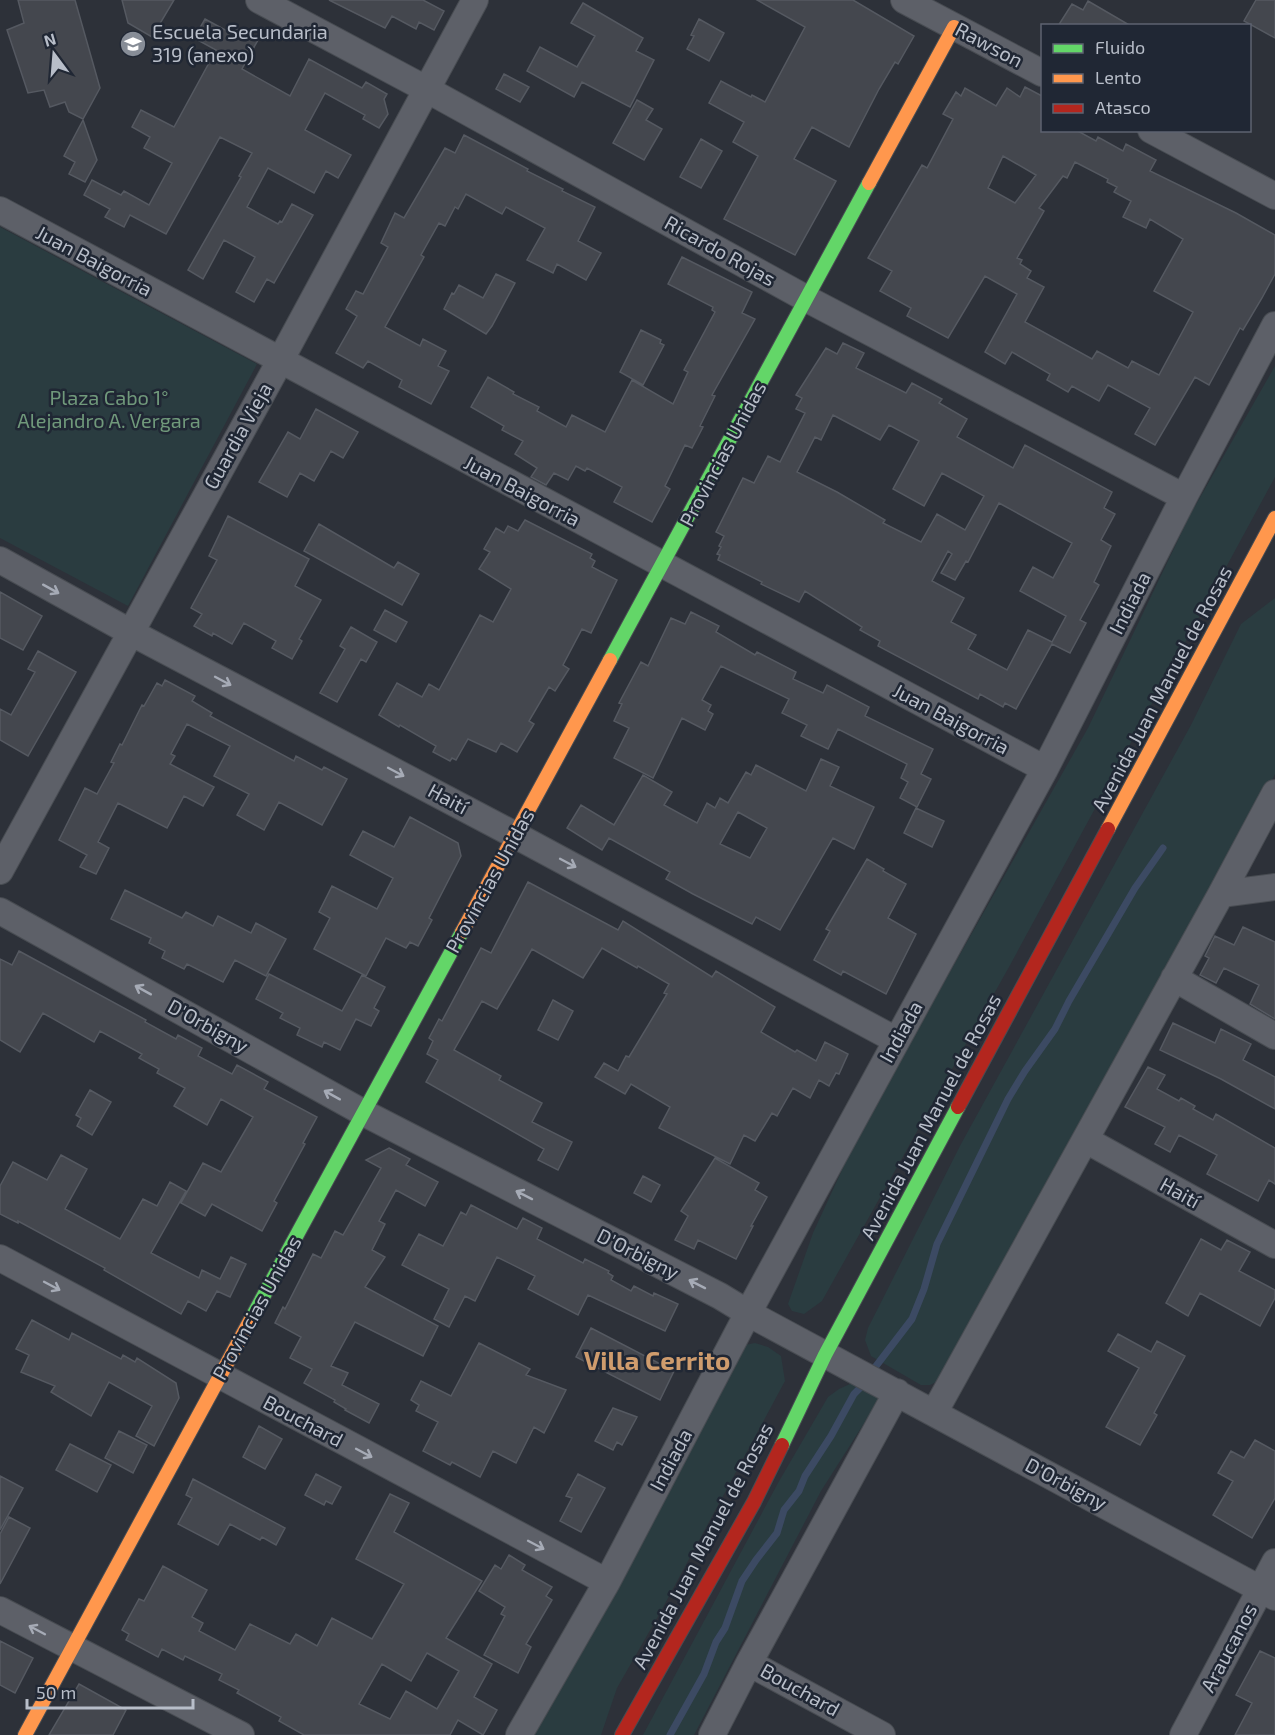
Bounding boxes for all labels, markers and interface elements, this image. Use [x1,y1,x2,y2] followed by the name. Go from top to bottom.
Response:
[952,16,1027,72] street label: Rawson
[152,19,328,66] place label: Escuela Secundaria 319 (anexo)
[24,24,84,84] north arrow
[1041,24,1251,132] legend
[42,28,58,50] text: N
[118,29,148,59] school or university icon: Escuela Secundaria 319 (anexo)
[1095,36,1145,58] text: Fluido
[1095,66,1141,88] text: Lento
[1095,96,1151,118] text: Atasco
[661,210,780,290] street label: Ricardo Rojas
[32,219,157,301] street label: Juan Baigorria
[674,377,770,530] street label: Provincias Unidas
[198,378,276,493] street label: Guardia Vieja
[17,385,201,432] park label: Plaza Cabo 1° Alejandro A. Vergara
[460,449,585,531] street label: Juan Baigorria
[1086,561,1236,816] street label: Avenida Juan Manuel de Rosas
[1103,567,1155,638] street label: Indiada
[42,583,59,595] one-way arrow
[214,675,231,687] one-way arrow
[889,677,1014,759] street label: Juan Baigorria
[386,766,404,778] one-way arrow
[424,778,473,819] street label: Haití
[440,804,539,957] street label: Provincias Unidas
[559,857,576,869] one-way arrow
[135,984,152,996] one-way arrow
[855,989,1005,1244] street label: Avenida Juan Manuel de Rosas
[164,993,253,1057] street label: D'Orbigny
[873,997,927,1067] street label: Indiada
[324,1089,341,1101] one-way arrow
[1156,1171,1206,1213] street label: Haití
[515,1189,533,1200] one-way arrow
[594,1222,684,1284] street label: D'Orbigny
[207,1231,306,1384] street label: Provincias Unidas
[688,1278,706,1290] one-way arrow
[42,1281,60,1292] one-way arrow
[584,1344,730,1375] district label: Villa Cerrito
[260,1389,347,1451] street label: Bouchard
[627,1418,777,1673] street label: Avenida Juan Manuel de Rosas
[644,1424,696,1495] street label: Indiada
[355,1447,372,1459] one-way arrow
[1022,1452,1112,1515] street label: D'Orbigny
[527,1539,545,1551] one-way arrow
[1195,1599,1261,1696] street label: Araucanos
[28,1623,46,1635] one-way arrow
[757,1658,844,1721] street label: Bouchard
[27,1672,194,1710] scale bar
[36,1681,76,1703] text: 50 m

